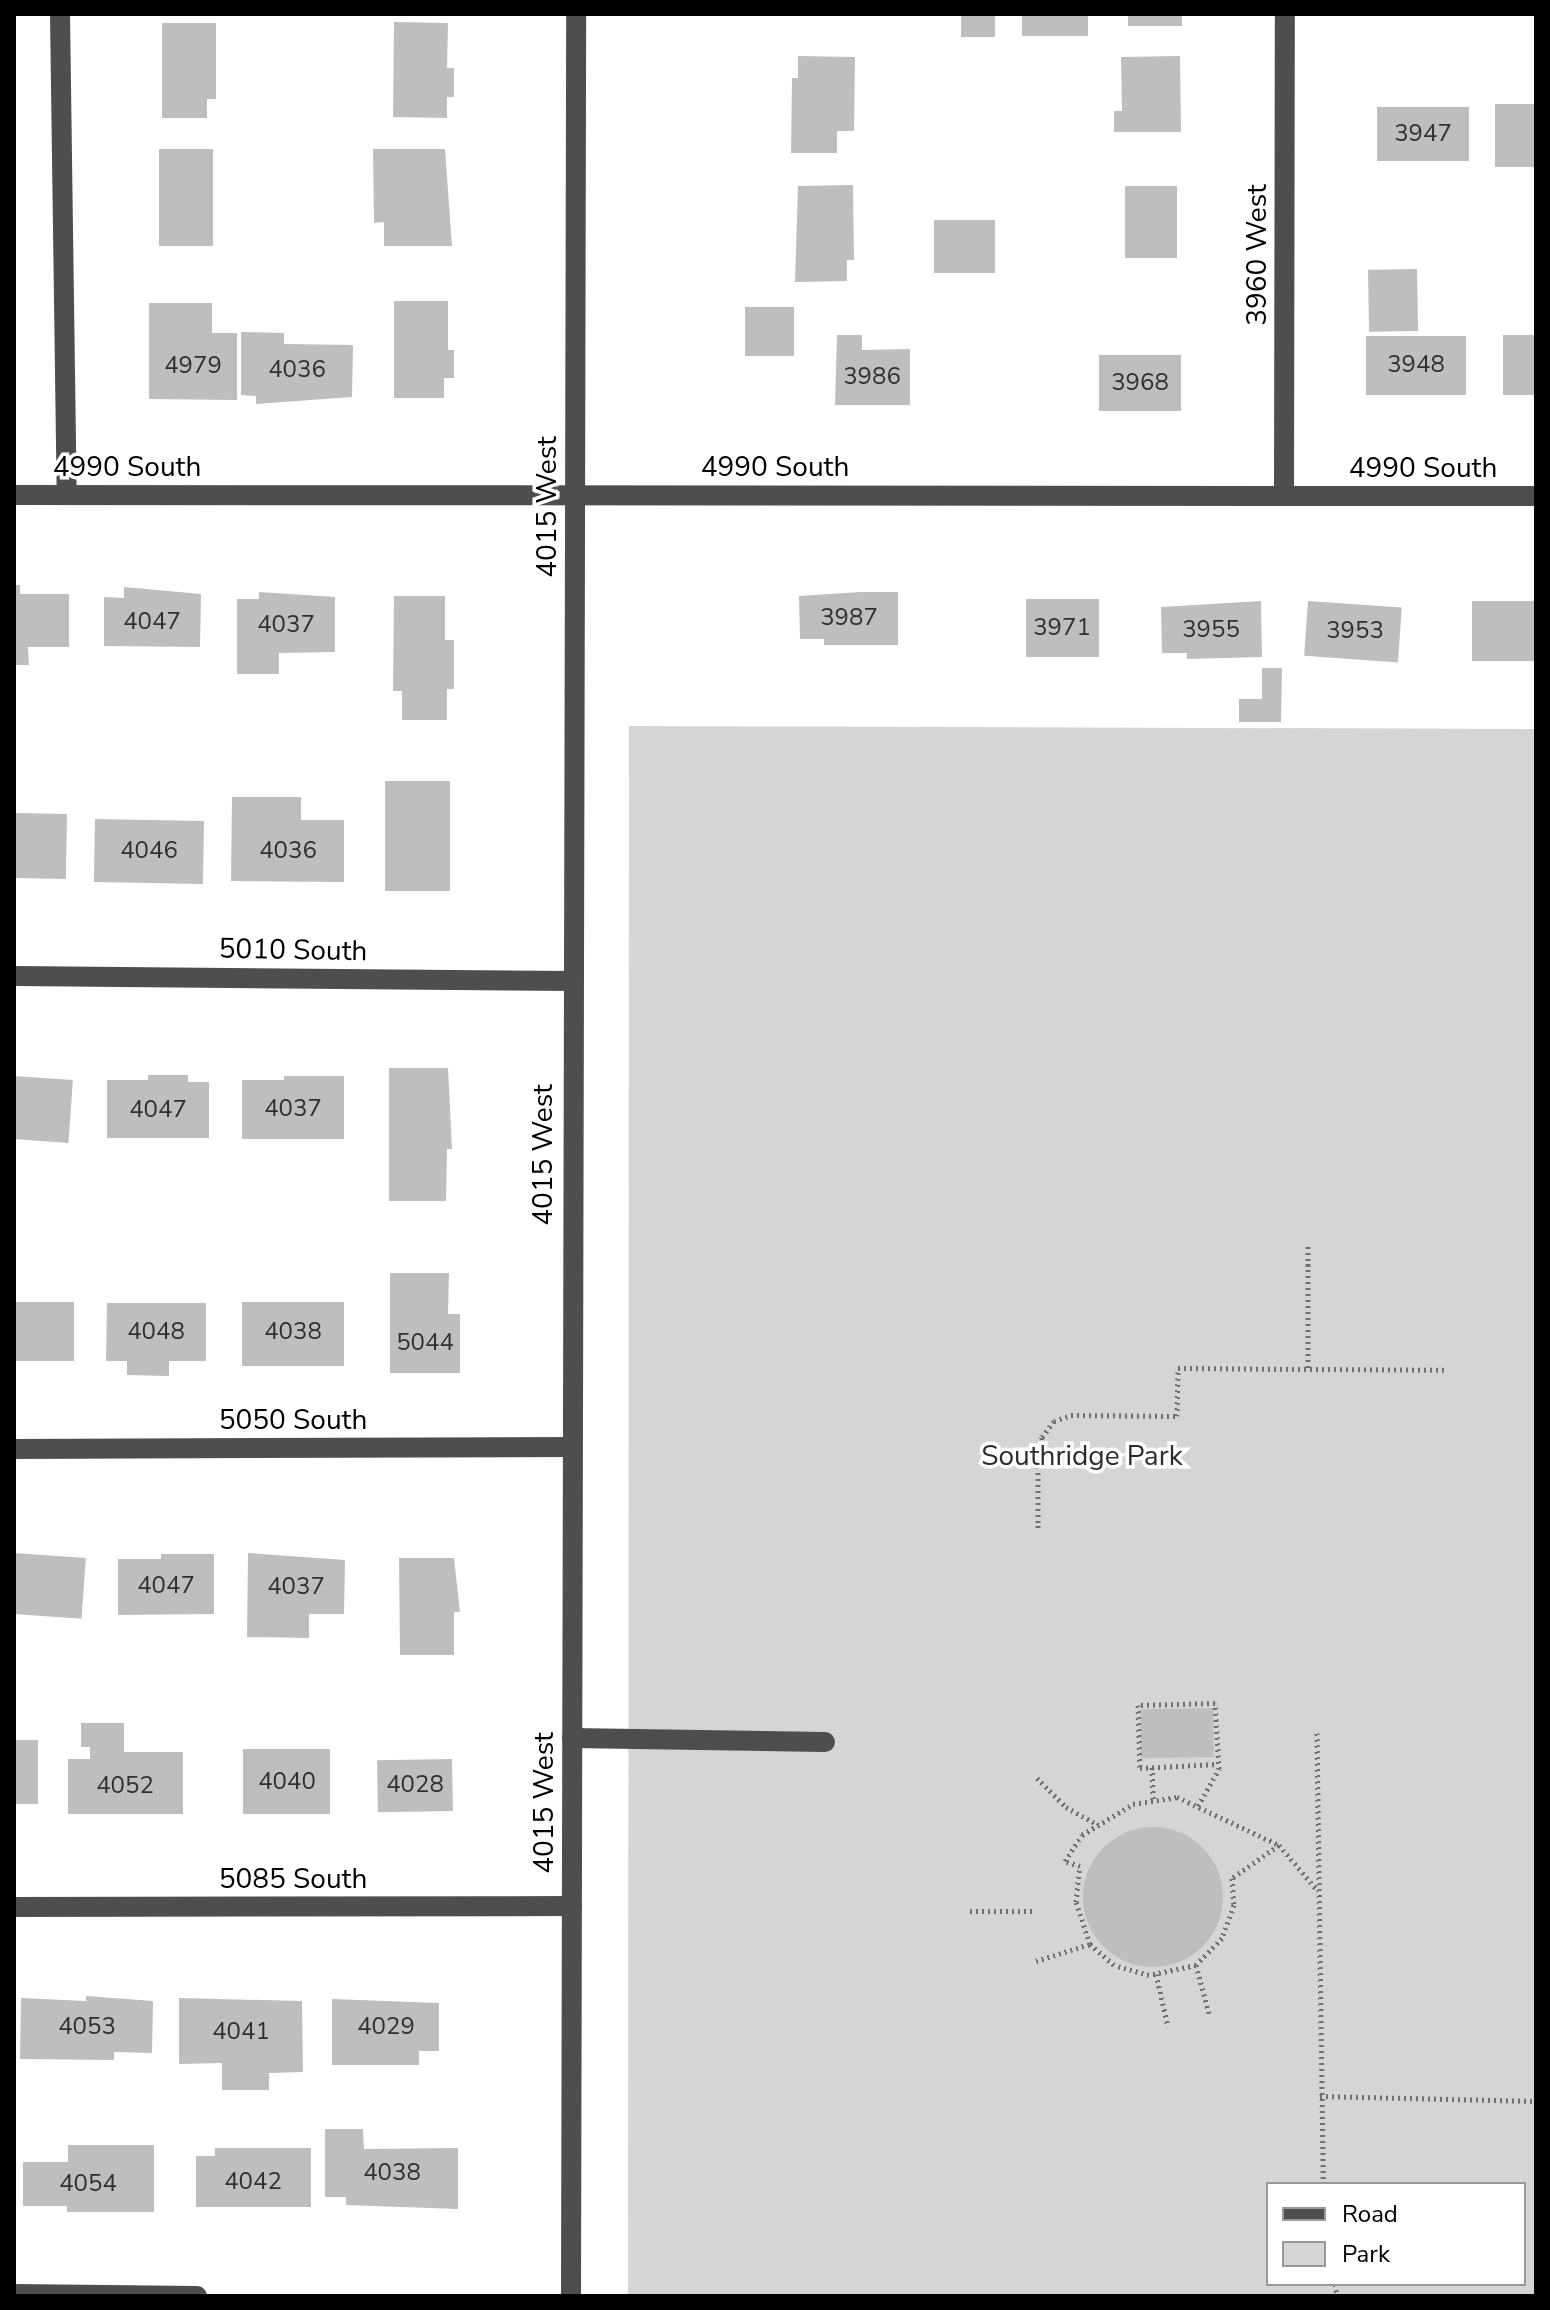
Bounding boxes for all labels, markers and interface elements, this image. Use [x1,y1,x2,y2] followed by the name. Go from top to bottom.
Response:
[1394,120,1452,148] house number: 3947
[1240,184,1274,326] street label: 3960 West
[1387,351,1445,379] house number: 3948
[164,352,222,380] house number: 4979
[268,356,326,384] house number: 4036
[843,363,901,391] house number: 3986
[1111,369,1169,397] house number: 3968
[530,436,564,578] street label: 4015 West
[53,450,201,484] street label: 4990 South
[701,450,849,484] street label: 4990 South
[1349,451,1497,485] street label: 4990 South
[820,604,878,632] house number: 3987
[123,608,181,636] house number: 4047
[257,611,315,639] house number: 4037
[1033,614,1091,642] house number: 3971
[1182,616,1240,644] house number: 3955
[1326,617,1384,645] house number: 3953
[120,837,178,865] house number: 4046
[259,837,317,865] house number: 4036
[218,932,368,968] street label: 5010 South
[526,1084,560,1226] street label: 4015 West
[264,1095,322,1123] house number: 4037
[129,1096,187,1124] house number: 4047
[127,1318,185,1346] house number: 4048
[264,1318,322,1346] house number: 4038
[396,1329,454,1357] house number: 5044
[219,1403,367,1437] street label: 5050 South
[981,1439,1183,1473] park label: Southridge Park
[137,1572,195,1600] house number: 4047
[267,1573,325,1601] house number: 4037
[527,1732,561,1874] street label: 4015 West
[258,1768,316,1796] house number: 4040
[386,1771,444,1799] house number: 4028
[96,1772,154,1800] house number: 4052
[219,1862,367,1896] street label: 5085 South
[58,2013,116,2041] house number: 4053
[357,2013,415,2041] house number: 4029
[212,2018,270,2046] house number: 4041
[363,2159,421,2187] house number: 4038
[224,2168,282,2196] house number: 4042
[59,2170,117,2198] house number: 4054
[1266,2182,1526,2286] legend
[1342,2198,1398,2230] text: Road
[1342,2238,1390,2270] text: Park

